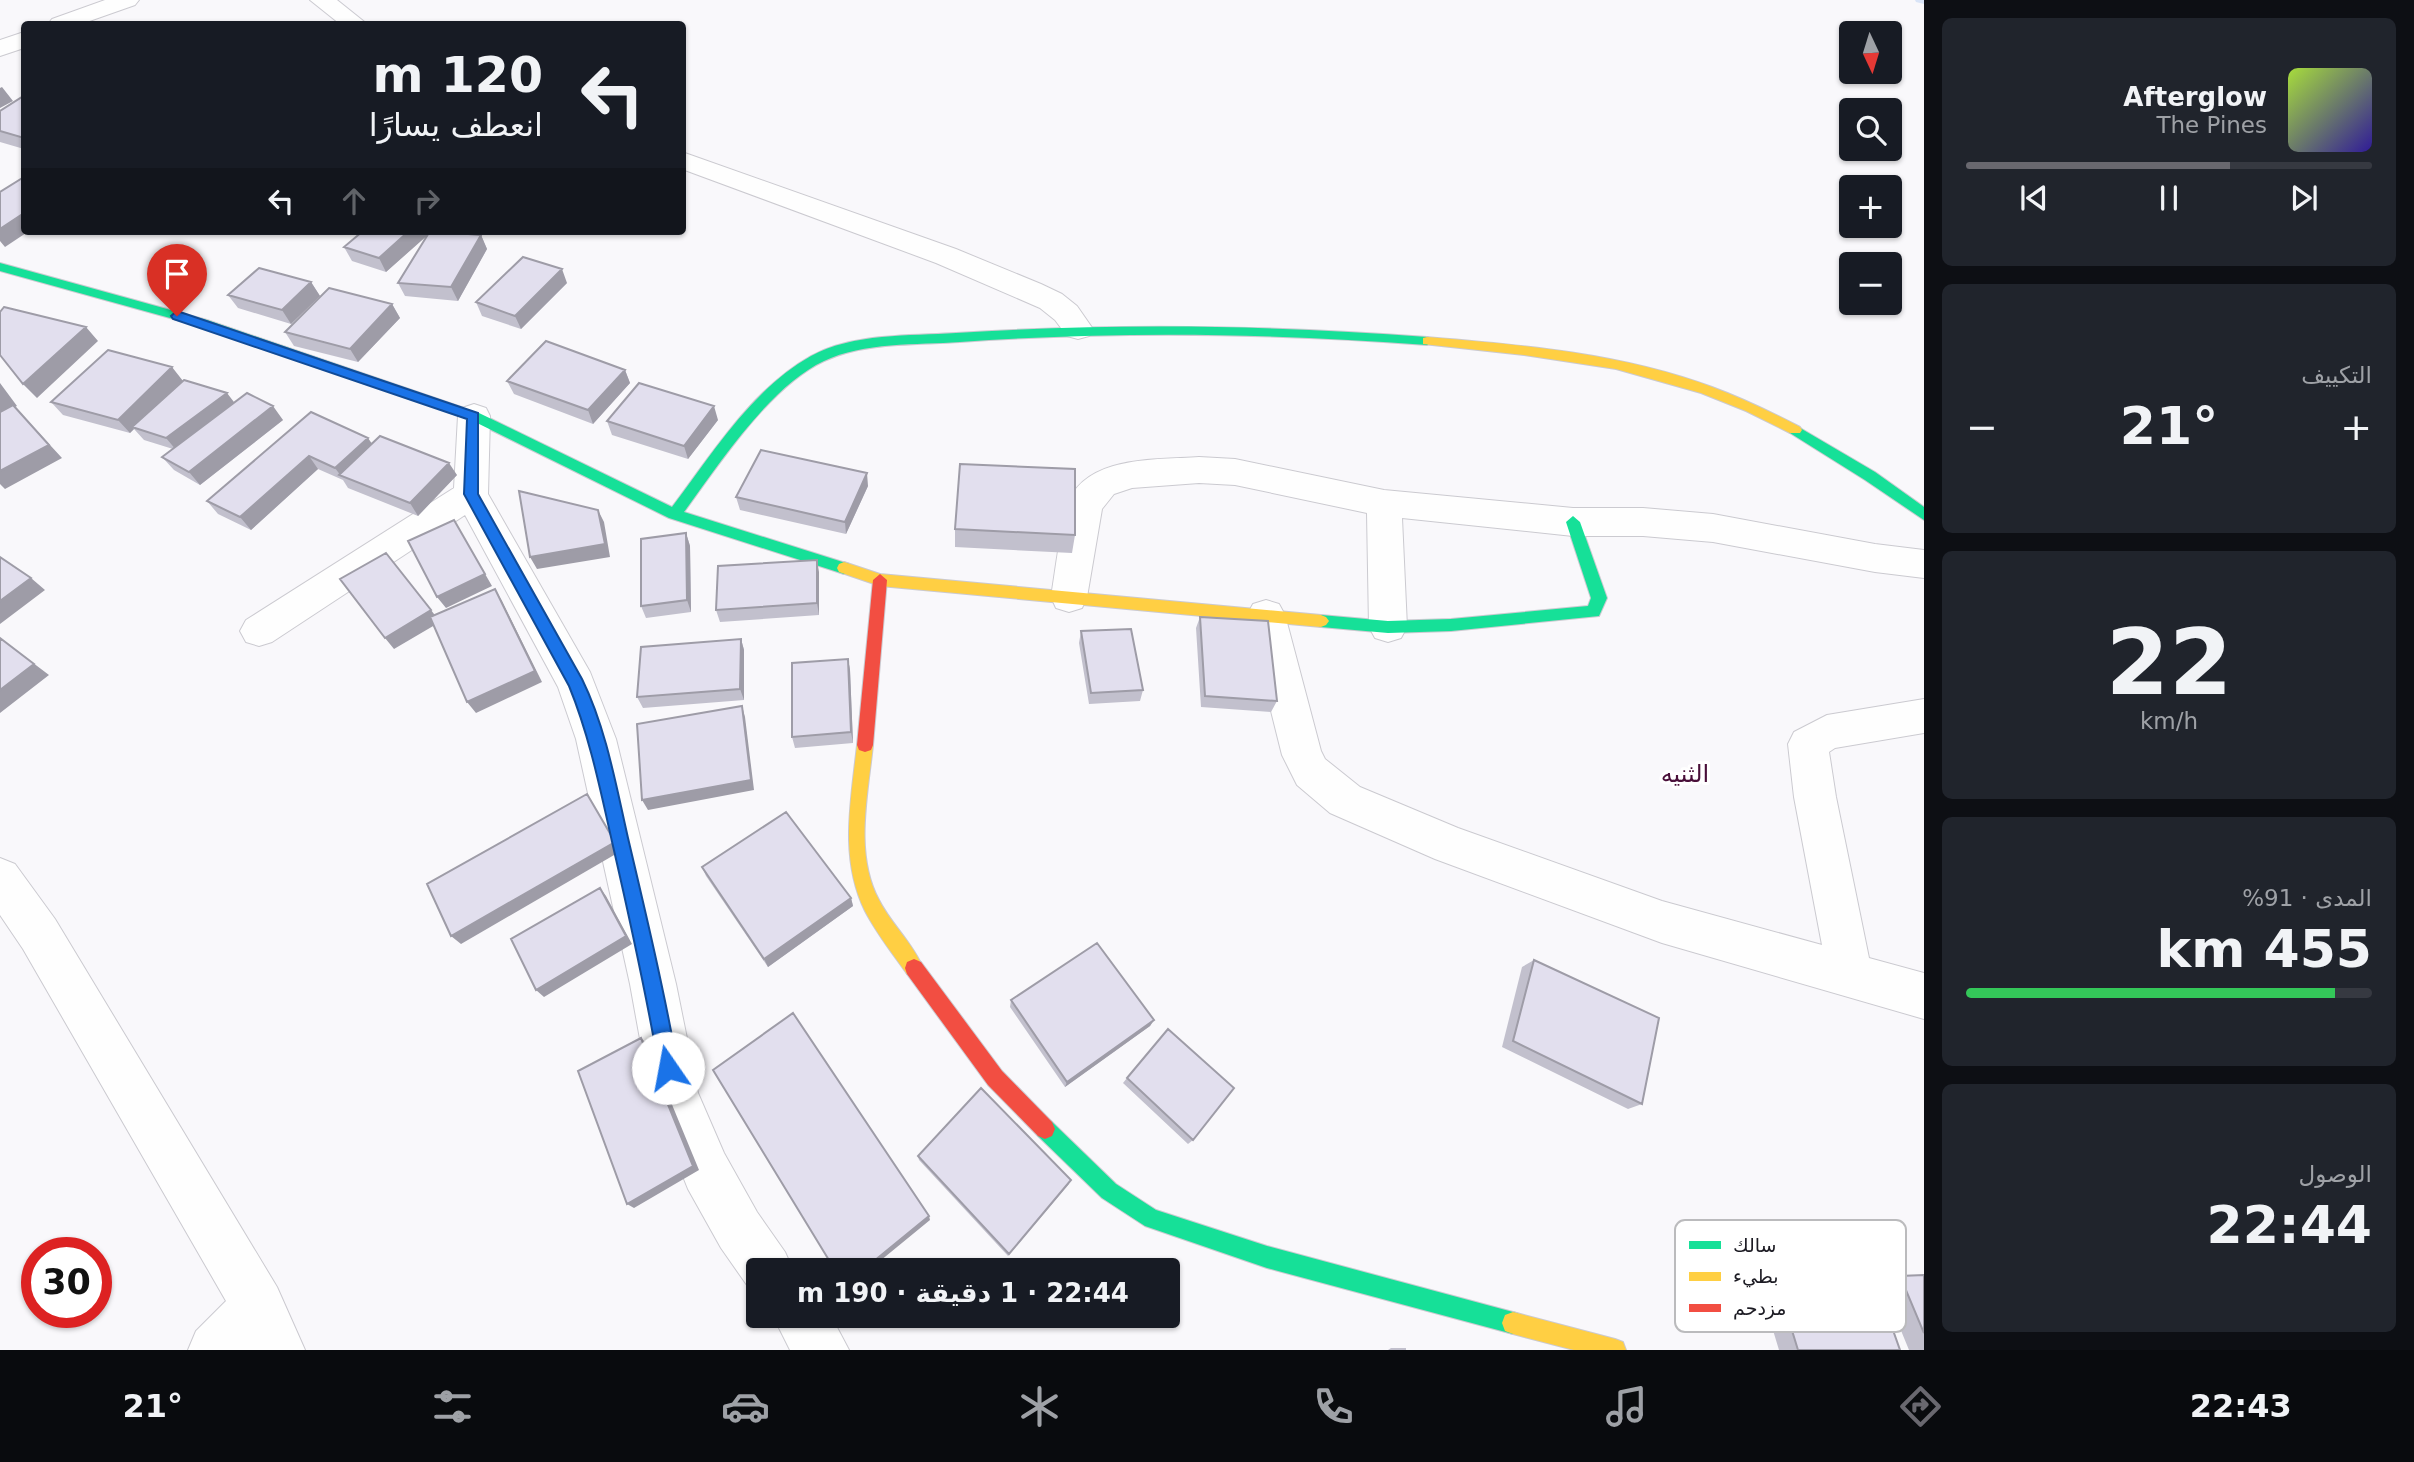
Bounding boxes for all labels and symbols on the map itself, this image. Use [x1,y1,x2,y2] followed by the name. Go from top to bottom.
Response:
[1839,21,1902,84] north arrow
[147,244,207,316] pin
[1661,760,1709,788] district label: الثنيه
[631,1031,705,1105] position arrow
[1675,1220,1906,1332] legend
[1733,1234,1777,1256] text: سالك
[21,1237,112,1328] speed limit sign: 30
[1733,1265,1779,1288] text: بطيء
[1733,1297,1787,1320] text: مزدحم

